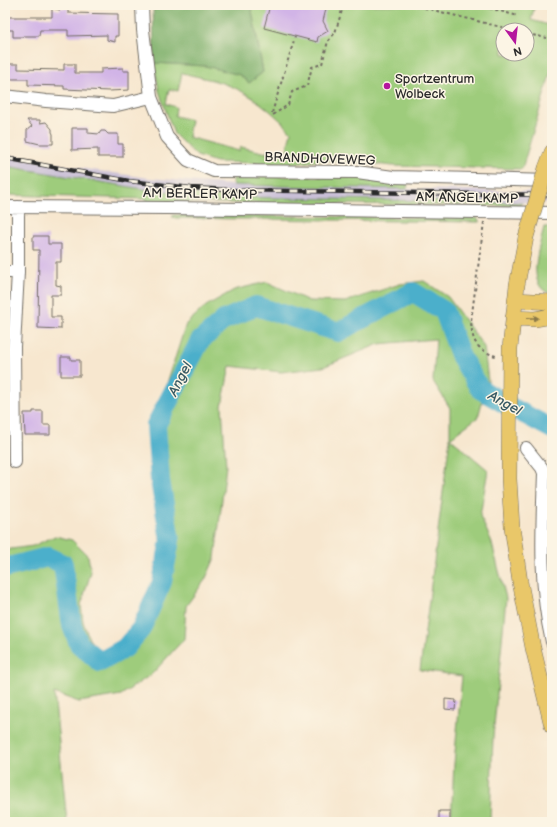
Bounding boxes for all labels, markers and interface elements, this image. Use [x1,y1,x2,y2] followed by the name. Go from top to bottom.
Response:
[495,22,535,62] north arrow
[512,44,523,59] text: N
[395,71,475,102] place label: Sportzentrum Wolbeck
[382,81,392,91] marker: Sportzentrum Wolbeck
[264,149,376,169] street label: BRANDHOVEWEG
[143,185,257,203] street label: AM BERLER KAMP
[416,189,518,207] street label: AM ANGELKAMP
[527,315,540,321] one-way arrow
[164,359,196,400] water label: Angel
[484,386,525,419] water label: Angel

